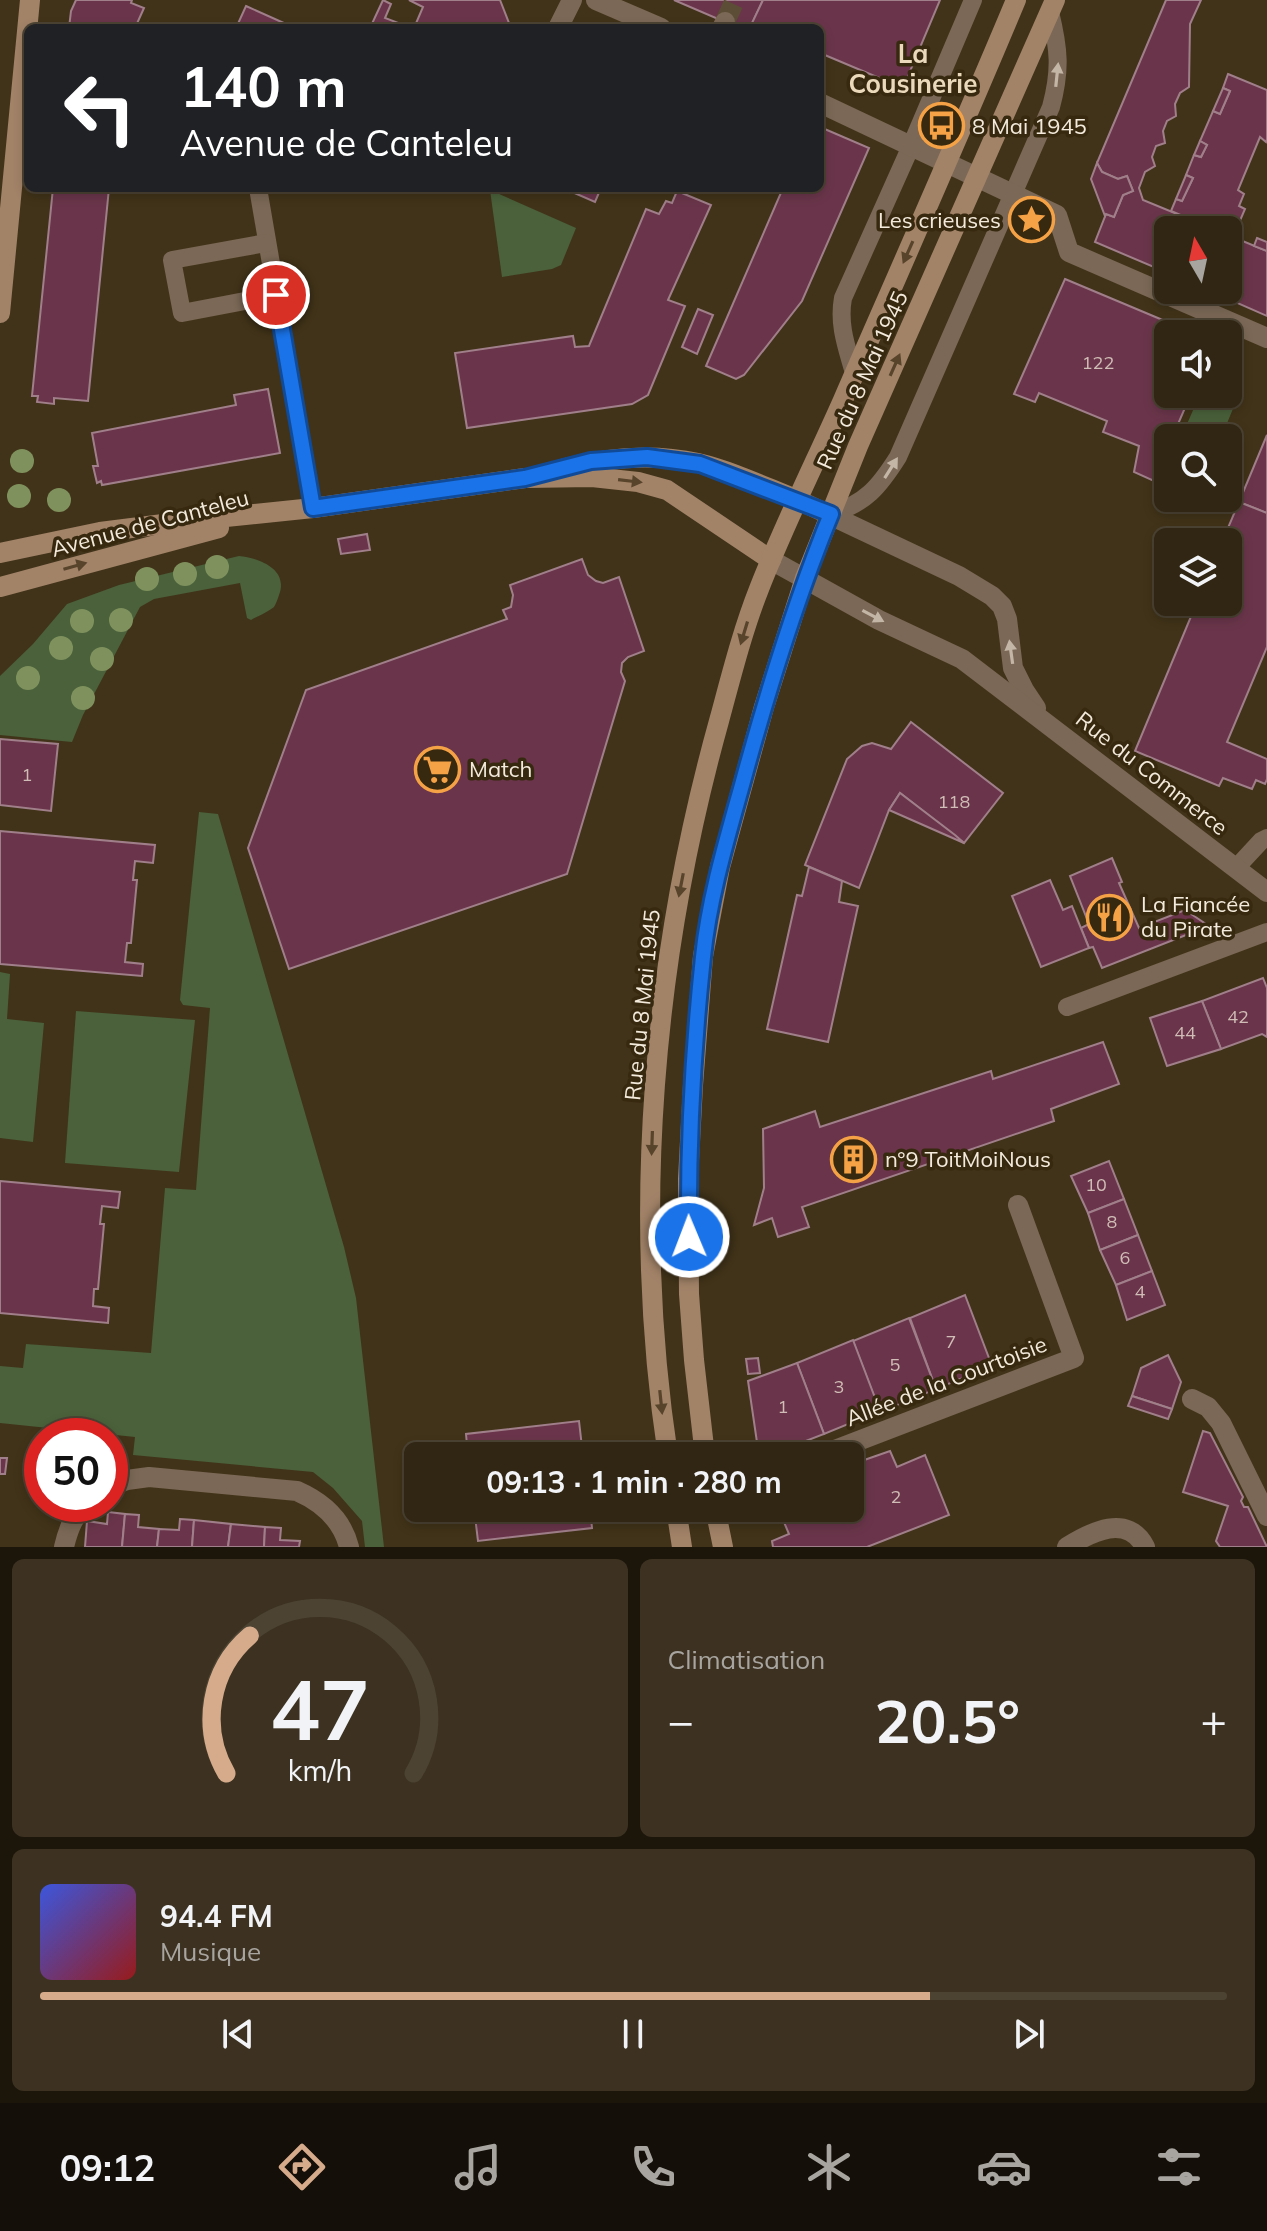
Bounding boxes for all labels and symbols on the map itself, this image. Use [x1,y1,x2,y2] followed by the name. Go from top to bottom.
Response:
[849,37,977,100] district label: La Cousinerie
[1051,62,1064,87] one-way arrow
[917,102,965,150] bus stop icon: 8 Mai 1945
[972,112,1087,140] place label: 8 Mai 1945
[1008,196,1056,244] place icon: Les crieuses
[878,206,1001,234] place label: Les crieuses
[1154,216,1242,304] north arrow
[901,240,915,264] one-way arrow
[242,261,310,329] pin
[810,287,914,473] street label: Rue du 8 Mai 1945
[1082,351,1114,374] house number: 122
[888,353,901,377] one-way arrow
[883,457,897,479] one-way arrow
[618,475,643,488] one-way arrow
[48,483,252,563] street label: Avenue de Canteleu
[64,559,88,572] one-way arrow
[862,609,884,623] one-way arrow
[737,621,750,645] one-way arrow
[1004,640,1017,665] one-way arrow
[1070,705,1234,841] street label: Rue du Commerce
[414,745,462,793] supermarket icon: Match
[469,755,532,783] place label: Match
[22,763,32,786] house number: 1
[938,790,970,813] house number: 118
[674,872,687,897] one-way arrow
[1141,890,1250,943] place label: La Fiancée du Pirate
[1086,893,1134,941] restaurant icon: La Fiancée du Pirate
[618,908,666,1102] street label: Rue du 8 Mai 1945
[1227,1005,1249,1028] house number: 42
[1174,1021,1196,1044] house number: 44
[646,1131,659,1156] one-way arrow
[830,1135,878,1183] building icon: n°9 ToitMoiNous
[885,1145,1051,1173] place label: n°9 ToitMoiNous
[1085,1173,1107,1196] house number: 10
[647,1195,731,1279] position arrow
[1107,1210,1117,1233] house number: 8
[1120,1246,1130,1269] house number: 6
[1135,1280,1146,1303] house number: 4
[842,1330,1050,1432] street label: Allée de la Courtoisie
[946,1330,956,1353] house number: 7
[890,1353,901,1376] house number: 5
[834,1375,844,1398] house number: 3
[655,1390,668,1415] one-way arrow
[778,1395,788,1418] house number: 1
[24,1418,128,1522] speed limit sign: 50
[891,1485,901,1508] house number: 2

